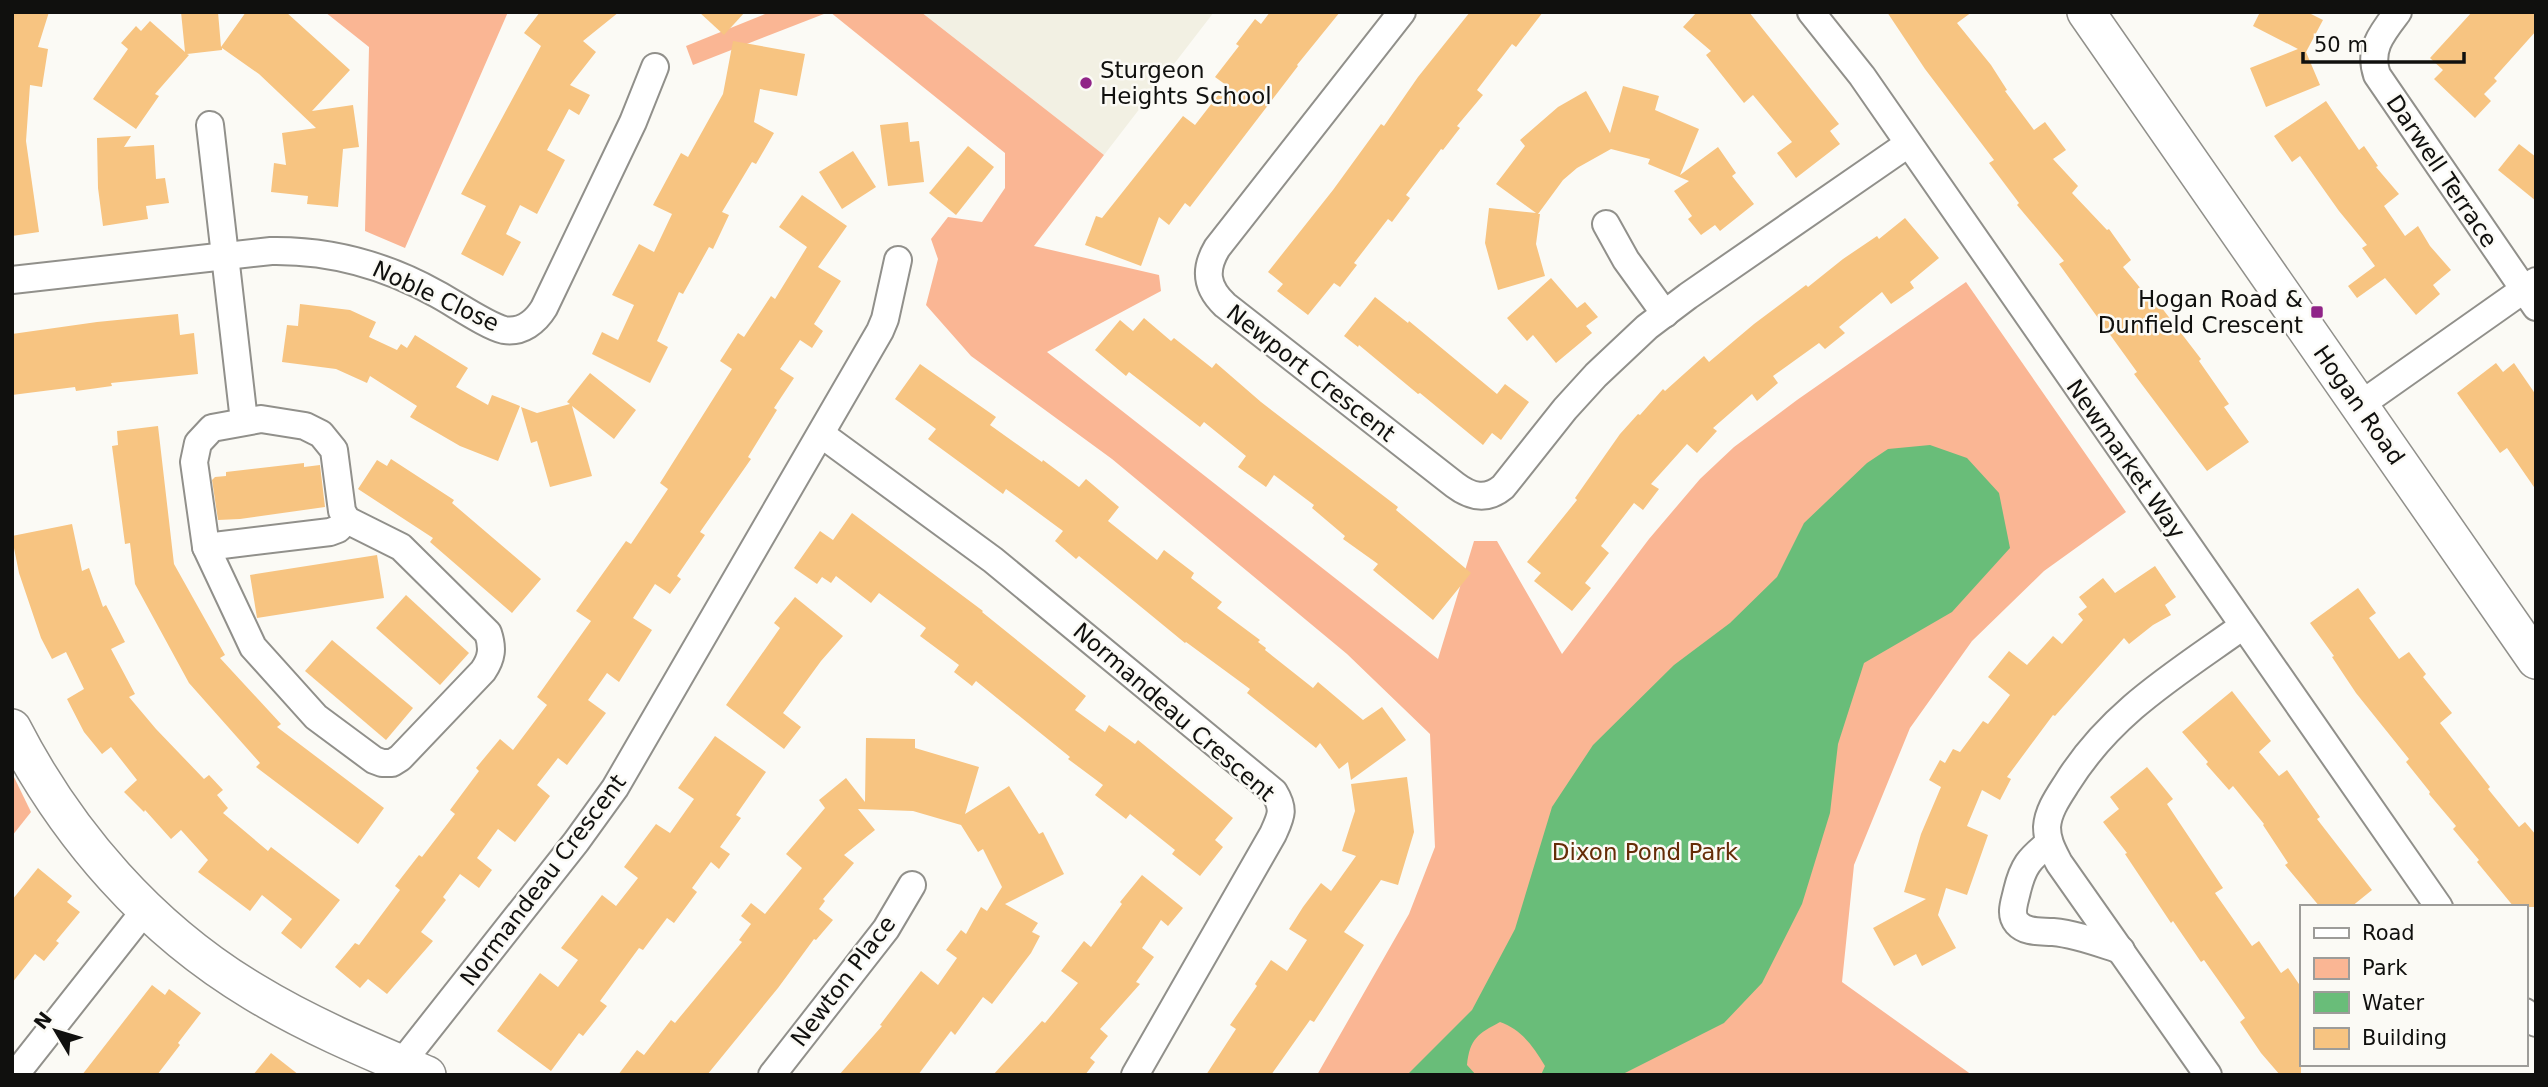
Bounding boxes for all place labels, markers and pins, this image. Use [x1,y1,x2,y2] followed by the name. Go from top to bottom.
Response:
[1100,57,1272,109] place label: Sturgeon Heights School
[1078,75,1094,91] marker: Sturgeon Heights School
[2098,286,2303,338] place label: Hogan Road & Dunfield Crescent
[2309,304,2325,320] marker: Hogan Road & Dunfield Crescent

